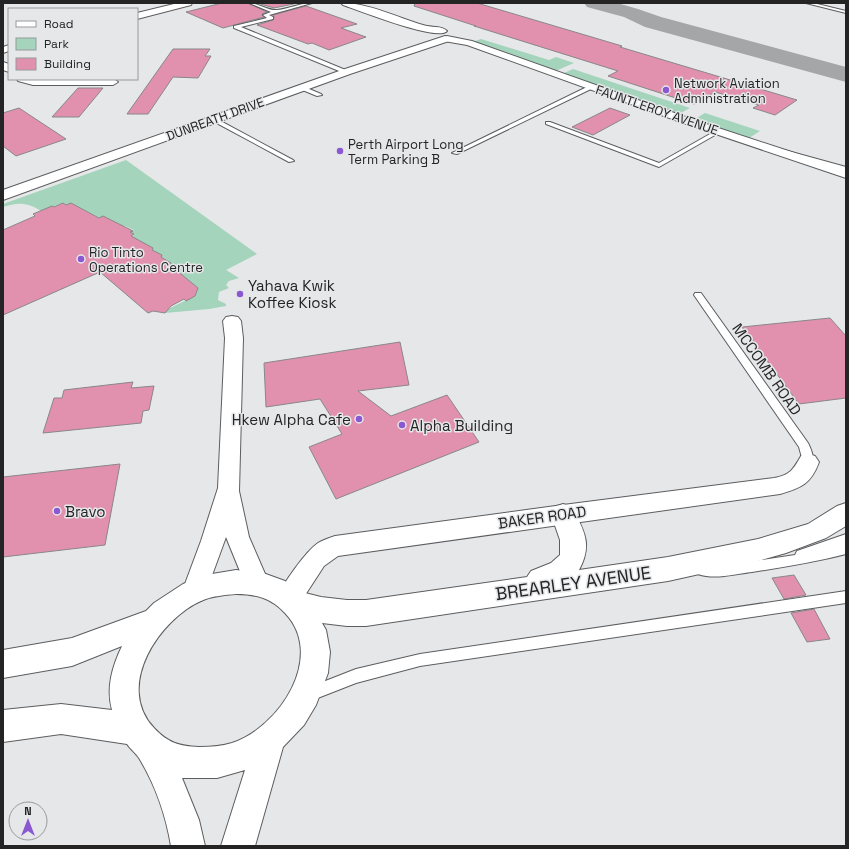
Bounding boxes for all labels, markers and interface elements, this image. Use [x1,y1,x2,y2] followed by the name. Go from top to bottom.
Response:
[8,8,138,80] legend
[44,16,73,32] text: Road
[44,36,69,52] text: Park
[44,56,91,72] text: Building
[674,75,780,107] place label: Network Aviation Administration
[593,81,721,139] street label: FAUNTLEROY AVENUE
[661,85,671,95] marker: Network Aviation Administration
[163,93,267,145] street label: DUNREATH DRIVE
[348,136,464,168] place label: Perth Airport Long Term Parking B
[335,146,345,156] marker: Perth Airport Long Term Parking B
[89,244,203,276] place label: Rio Tinto Operations Centre
[76,254,86,264] marker: Rio Tinto Operations Centre
[248,276,337,312] place label: Yahava Kwik Koffee Kiosk
[235,289,245,299] marker: Yahava Kwik Koffee Kiosk
[728,319,806,419] street label: MCCOMB ROAD
[232,410,351,429] place label: Hkew Alpha Cafe
[354,414,364,424] marker: Hkew Alpha Cafe
[410,416,513,435] place label: Alpha Building
[397,420,407,430] marker: Alpha Building
[497,501,587,533] street label: BAKER ROAD
[65,502,106,521] place label: Bravo
[52,506,62,516] marker: Bravo
[494,561,652,605] street label: BREARLEY AVENUE
[8,801,48,841] north arrow
[24,804,32,818] text: N

